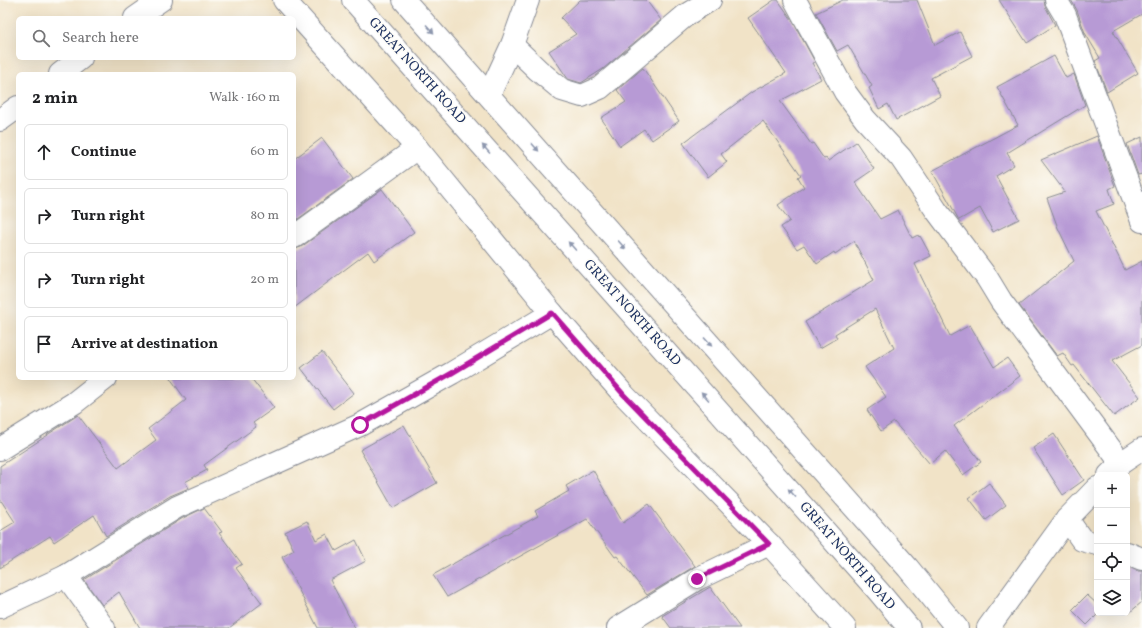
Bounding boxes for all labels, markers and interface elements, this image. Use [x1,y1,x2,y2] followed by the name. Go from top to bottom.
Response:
[364,14,470,128] street label: GREAT NORTH ROAD
[16,16,296,60] search box
[426,24,435,34] one-way arrow
[30,27,52,49] icon: search
[62,28,139,49] text: Search here
[32,87,78,110] text: 2 min
[209,89,280,107] text: Walk · 160 m
[33,141,55,163] icon: ahead
[71,142,136,163] text: Continue
[531,142,540,152] one-way arrow
[251,143,279,161] text: 60 m
[482,144,491,154] one-way arrow
[33,205,55,227] icon: right
[71,206,145,227] text: Turn right
[250,207,279,225] text: 80 m
[617,239,626,250] one-way arrow
[568,241,577,251] one-way arrow
[579,256,685,370] street label: GREAT NORTH ROAD
[33,269,55,291] icon: right
[71,270,145,291] text: Turn right
[250,271,279,289] text: 20 m
[33,333,55,355] icon: arrive
[71,334,218,355] text: Arrive at destination
[703,337,712,347] one-way arrow
[701,390,710,401] one-way arrow
[351,416,369,434] route start
[1094,472,1130,616] map controls
[1094,472,1130,508] button: +
[787,488,796,498] one-way arrow
[795,498,899,614] street label: GREAT NORTH ROAD
[1094,508,1130,544] button: −
[1094,544,1130,580] button: locate
[688,570,706,588] route end
[1094,580,1130,616] button: layers

